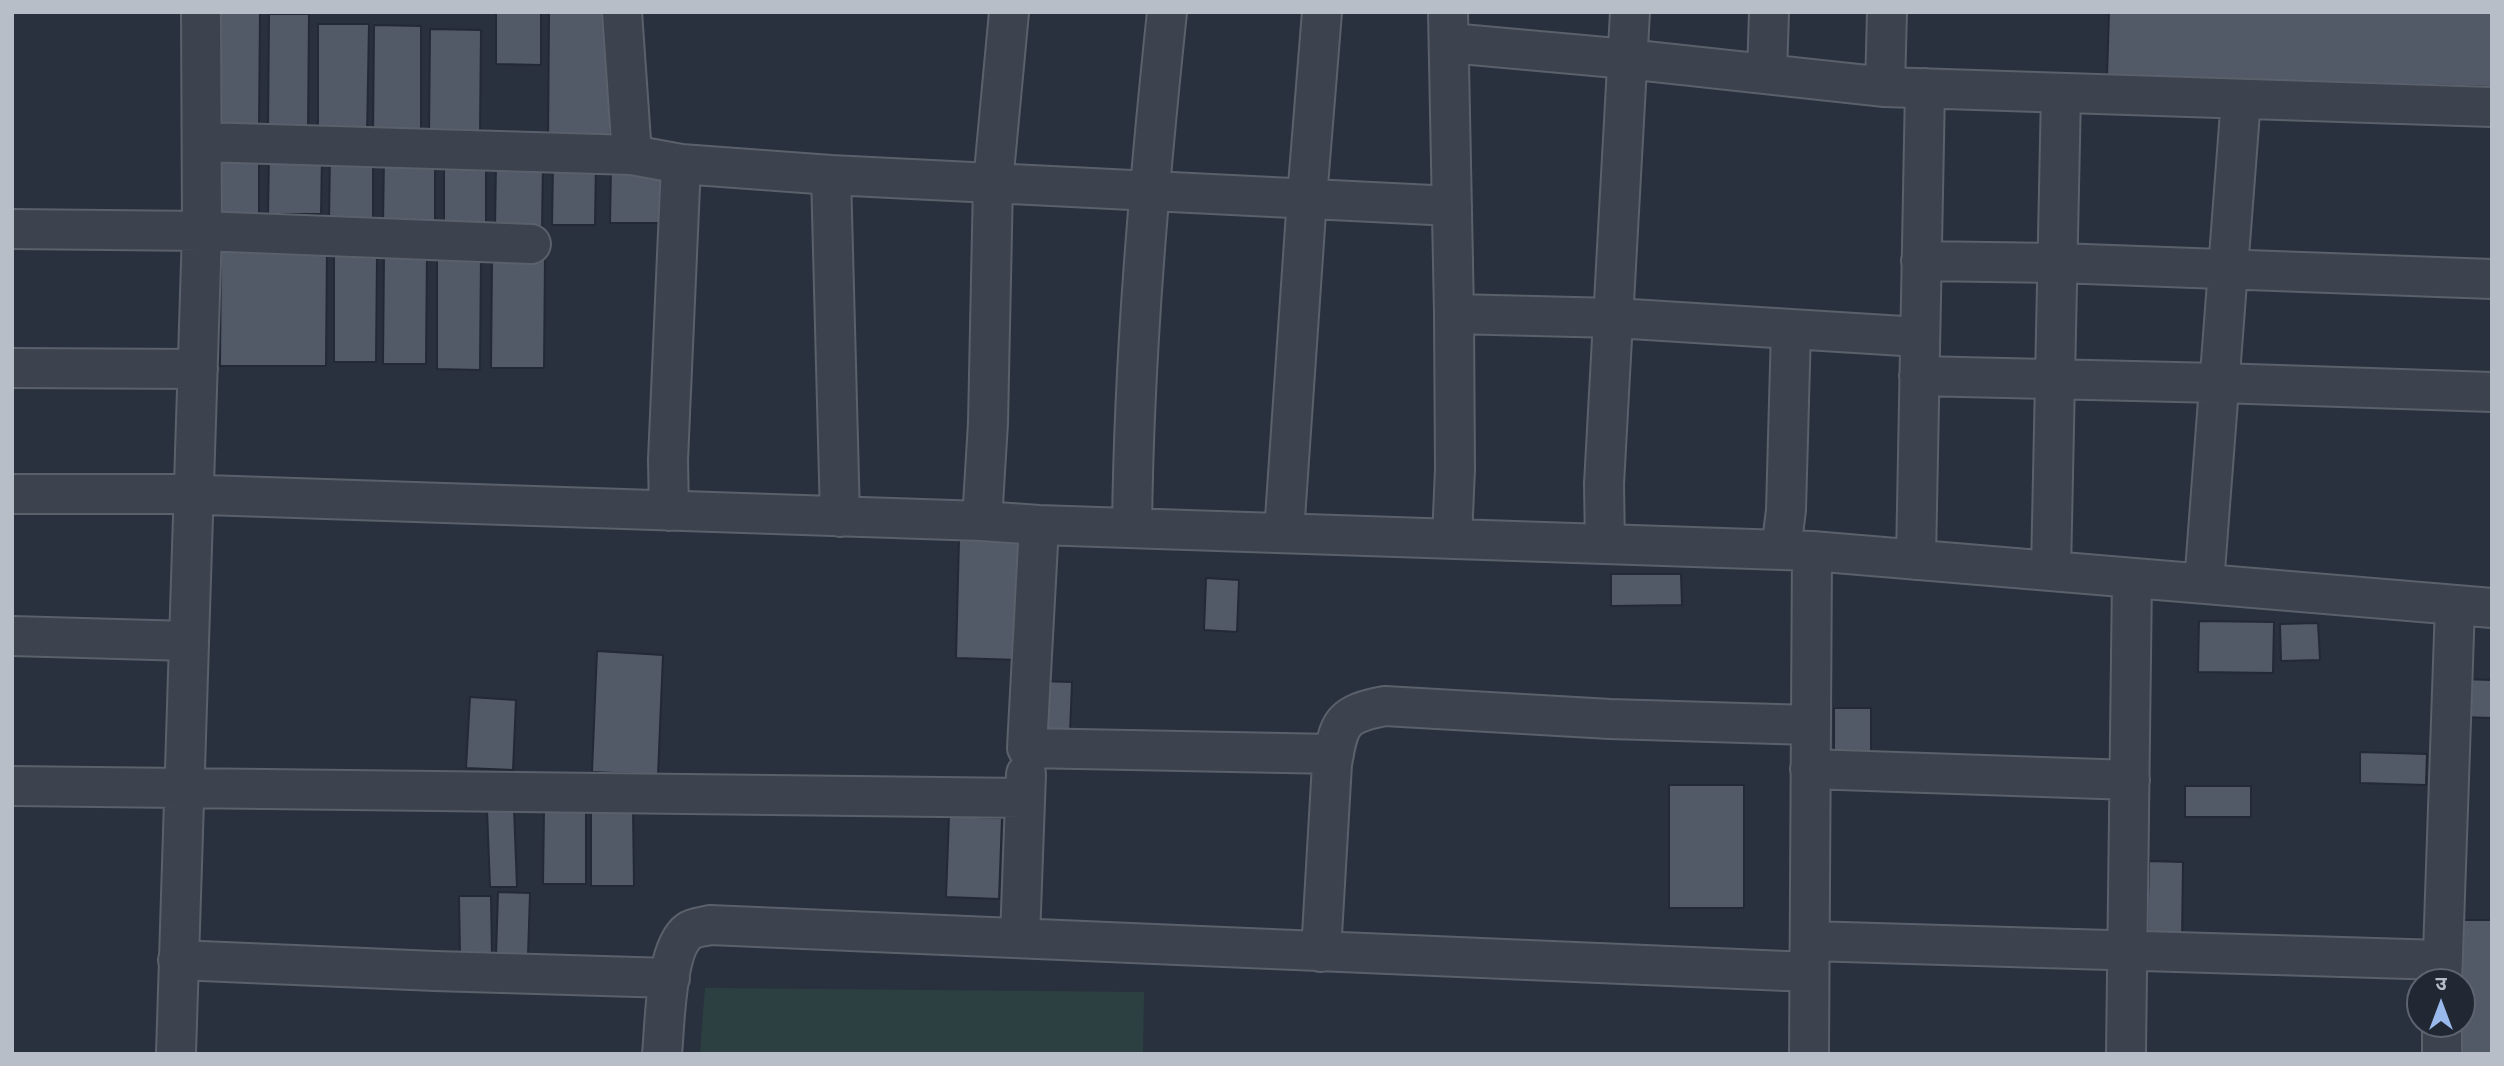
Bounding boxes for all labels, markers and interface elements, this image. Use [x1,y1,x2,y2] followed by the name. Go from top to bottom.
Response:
[2406,968,2476,1038] north arrow
[2435,972,2447,995] text: उ

